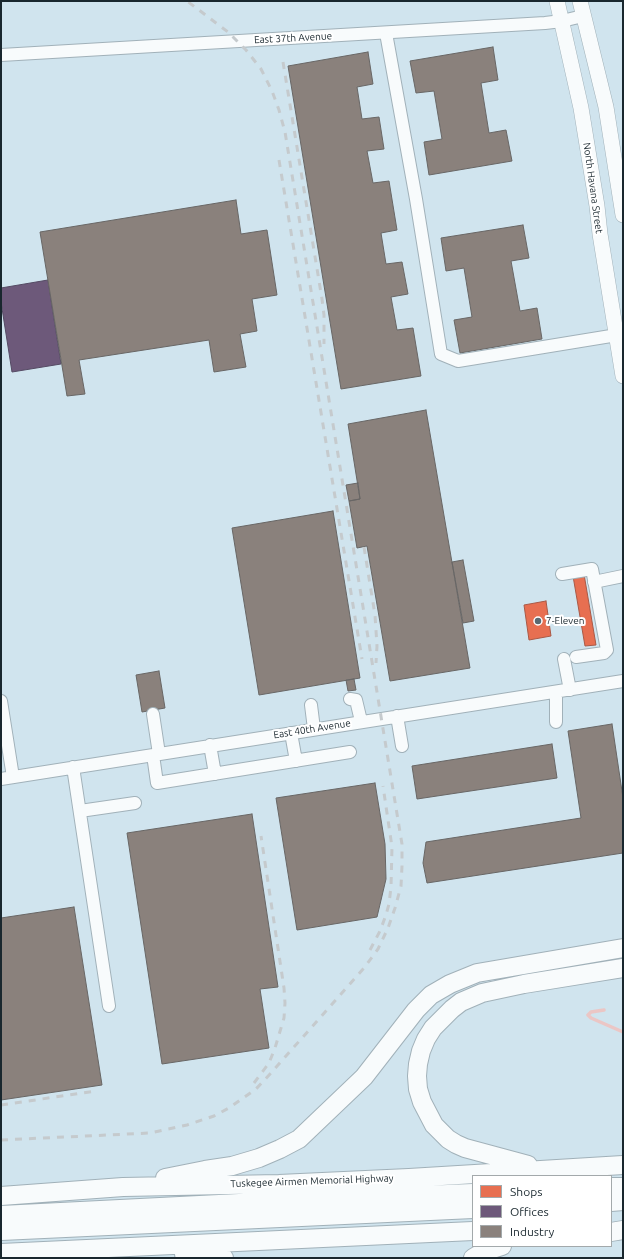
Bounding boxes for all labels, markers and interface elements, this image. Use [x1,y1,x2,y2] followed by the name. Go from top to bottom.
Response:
[254,30,332,46] street label: East 37th Avenue
[581,142,605,234] street label: North Havana Street
[546,615,584,627] place label: 7-Eleven
[533,616,543,626] marker: 7-Eleven
[272,717,352,741] street label: East 40th Avenue
[230,1172,394,1190] street label: Tuskegee Airmen Memorial Highway
[472,1175,612,1247] legend
[510,1185,542,1198] text: Shops
[510,1205,549,1218] text: Offices
[510,1225,554,1238] text: Industry

